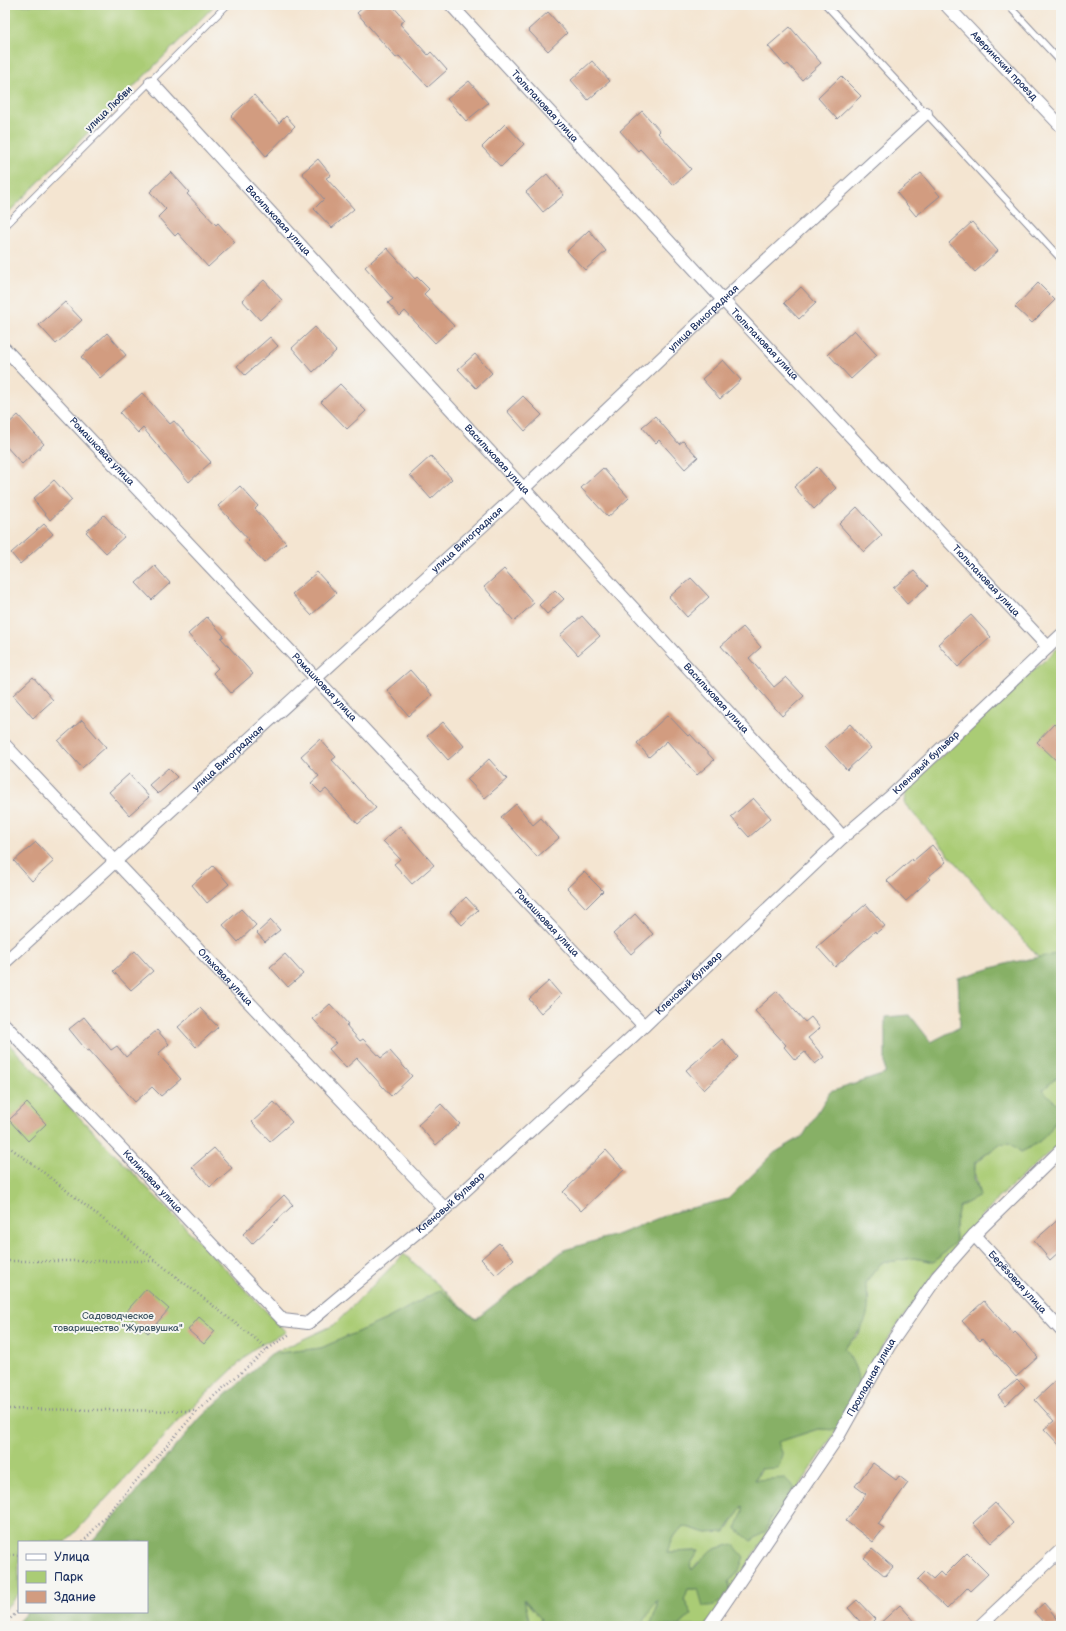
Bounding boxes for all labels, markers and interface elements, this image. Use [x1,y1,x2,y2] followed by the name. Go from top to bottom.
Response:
[967,28,1040,103] street label: Аверинский проезд
[508,68,581,145] street label: Тюльпановая улица
[83,84,135,134] street label: улица Любви
[243,183,313,258] street label: Васильковая улица
[666,282,742,354] street label: улица Виноградная
[728,306,801,383] street label: Тюльпановая улица
[67,415,137,488] street label: Ромашковая улица
[462,422,532,497] street label: Васильковая улица
[429,504,506,575] street label: улица Виноградная
[950,543,1022,619] street label: Тюльпановая улица
[289,651,359,724] street label: Ромашковая улица
[681,661,751,736] street label: Васильковая улица
[190,723,266,794] street label: улица Виноградная
[890,728,962,797] street label: Кленовый бульвар
[512,886,582,959] street label: Ромашковая улица
[195,946,255,1008] street label: Ольховая улица
[653,949,725,1018] street label: Кленовый бульвар
[120,1148,185,1215] street label: Калиновая улица
[414,1169,487,1236] street label: Кленовый бульвар
[985,1248,1049,1316] street label: Берёзовая улица
[53,1310,183,1334] park label: Садоводческое товарищество "Журавушка"
[845,1336,898,1419] street label: Прохладная улица
[18,1541,148,1613] legend
[54,1550,90,1565] text: Улица
[54,1570,84,1585] text: Парк
[54,1590,96,1605] text: Здание

